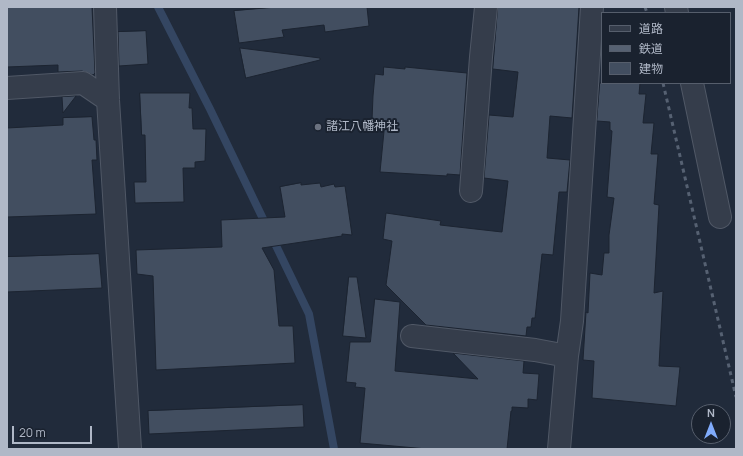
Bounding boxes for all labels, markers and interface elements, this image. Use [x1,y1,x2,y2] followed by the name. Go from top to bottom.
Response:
[601,12,731,84] legend
[639,20,663,37] text: 道路
[639,40,663,57] text: 鉄道
[639,60,663,77] text: 建物
[326,120,398,134] place label: 諸江八幡神社
[313,122,323,132] marker: 諸江八幡神社
[691,404,731,444] north arrow
[707,405,715,420] text: N
[14,418,94,444] scale bar
[19,424,46,441] text: 20 m

